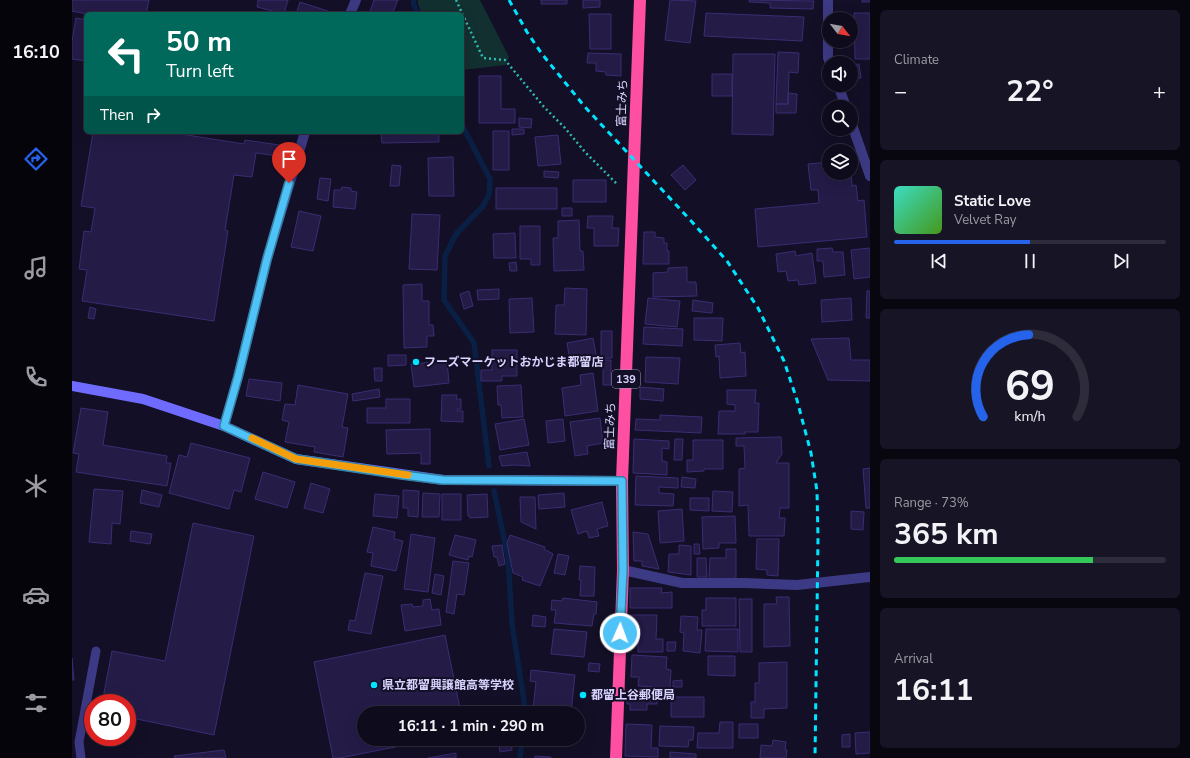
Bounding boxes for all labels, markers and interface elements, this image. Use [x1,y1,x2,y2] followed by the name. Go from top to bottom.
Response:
[822,12,858,48] north arrow
[822,12,858,180] map controls
[166,23,232,61] text: 50 m
[100,28,152,80] icon: left
[12,40,60,64] text: 16:10
[894,51,939,69] text: Climate
[822,56,858,92] button: sound
[166,59,234,83] text: Turn left
[1006,71,1054,112] text: 22°
[894,77,907,107] text: −
[1153,77,1166,107] text: +
[613,79,631,127] street label: 富士みち
[822,100,858,136] button: search
[142,104,164,126] icon: right
[100,105,134,125] text: Then
[272,142,306,183] pin
[822,144,858,180] button: layers
[22,145,50,173] icon: directions
[278,148,300,170] icon: arrive
[954,191,1031,211] text: Static Love
[954,211,1016,229] text: Velvet Ray
[928,250,950,272] icon: previous
[1019,250,1041,272] icon: pause
[1110,250,1132,272] icon: next
[22,254,50,282] icon: music
[424,354,603,370] place label: フーズマーケットおかじま都留店
[411,357,421,367] marker: フーズマーケットおかじま都留店
[1005,358,1055,415] text: 69
[22,363,50,391] icon: phone
[612,370,640,388] road number: 139
[601,402,619,450] street label: 富士みち
[1014,407,1046,426] text: km/h
[22,472,50,500] icon: climate
[894,494,969,512] text: Range · 73%
[894,514,999,555] text: 365 km
[22,581,50,609] icon: car
[599,612,641,654] position arrow
[894,650,933,668] text: Arrival
[894,670,973,711] text: 16:11
[382,677,514,693] place label: 県立都留興譲館高等学校
[369,680,379,690] marker: 県立都留興譲館高等学校
[591,687,675,703] place label: 都留上谷郵便局
[22,689,50,717] icon: filters
[578,690,588,700] marker: 都留上谷郵便局
[84,694,136,746] speed limit sign: 80
[398,716,544,736] text: 16:11 · 1 min · 290 m

